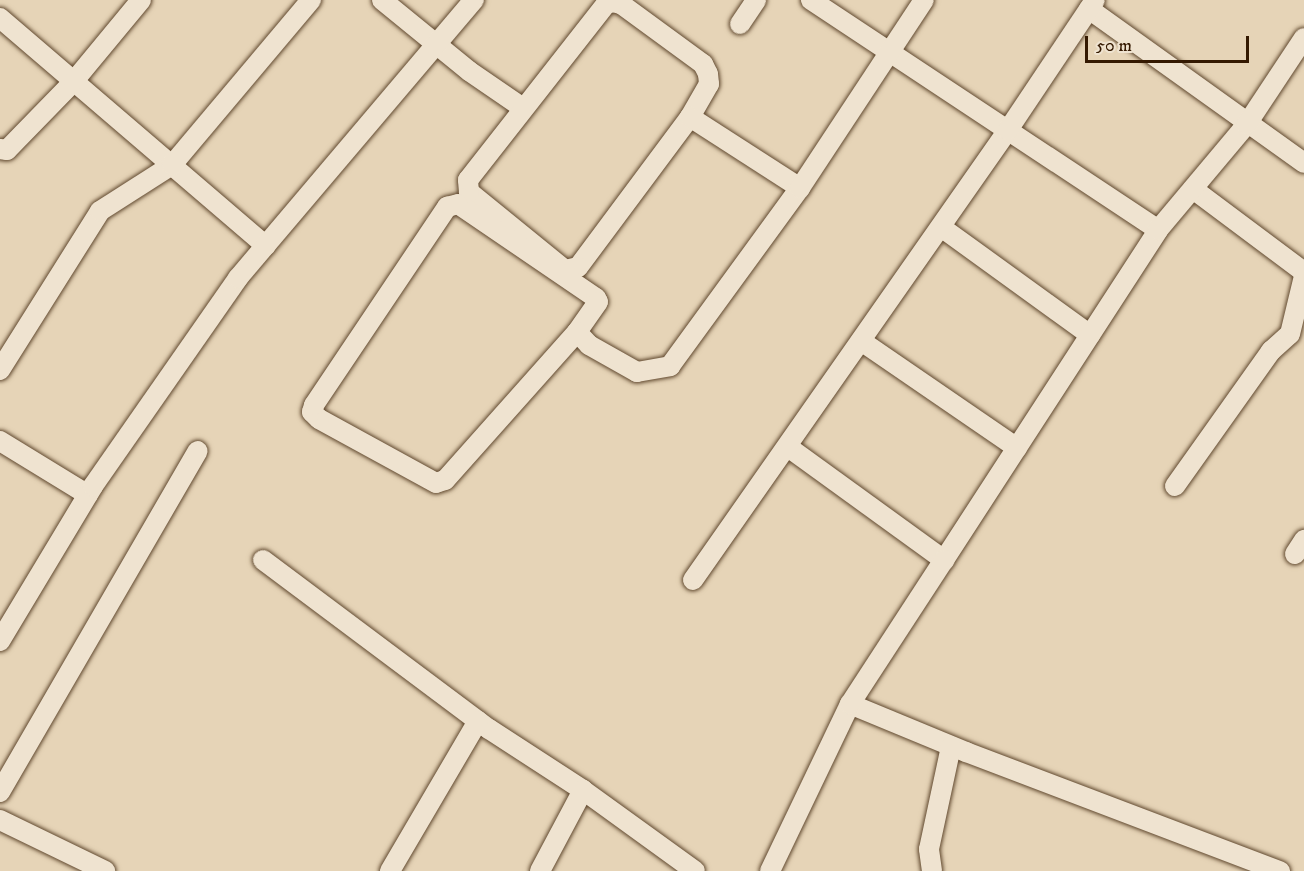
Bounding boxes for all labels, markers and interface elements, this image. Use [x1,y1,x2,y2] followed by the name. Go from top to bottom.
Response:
[1088,24,1252,62] scale bar
[1096,35,1132,57] text: 50 m

